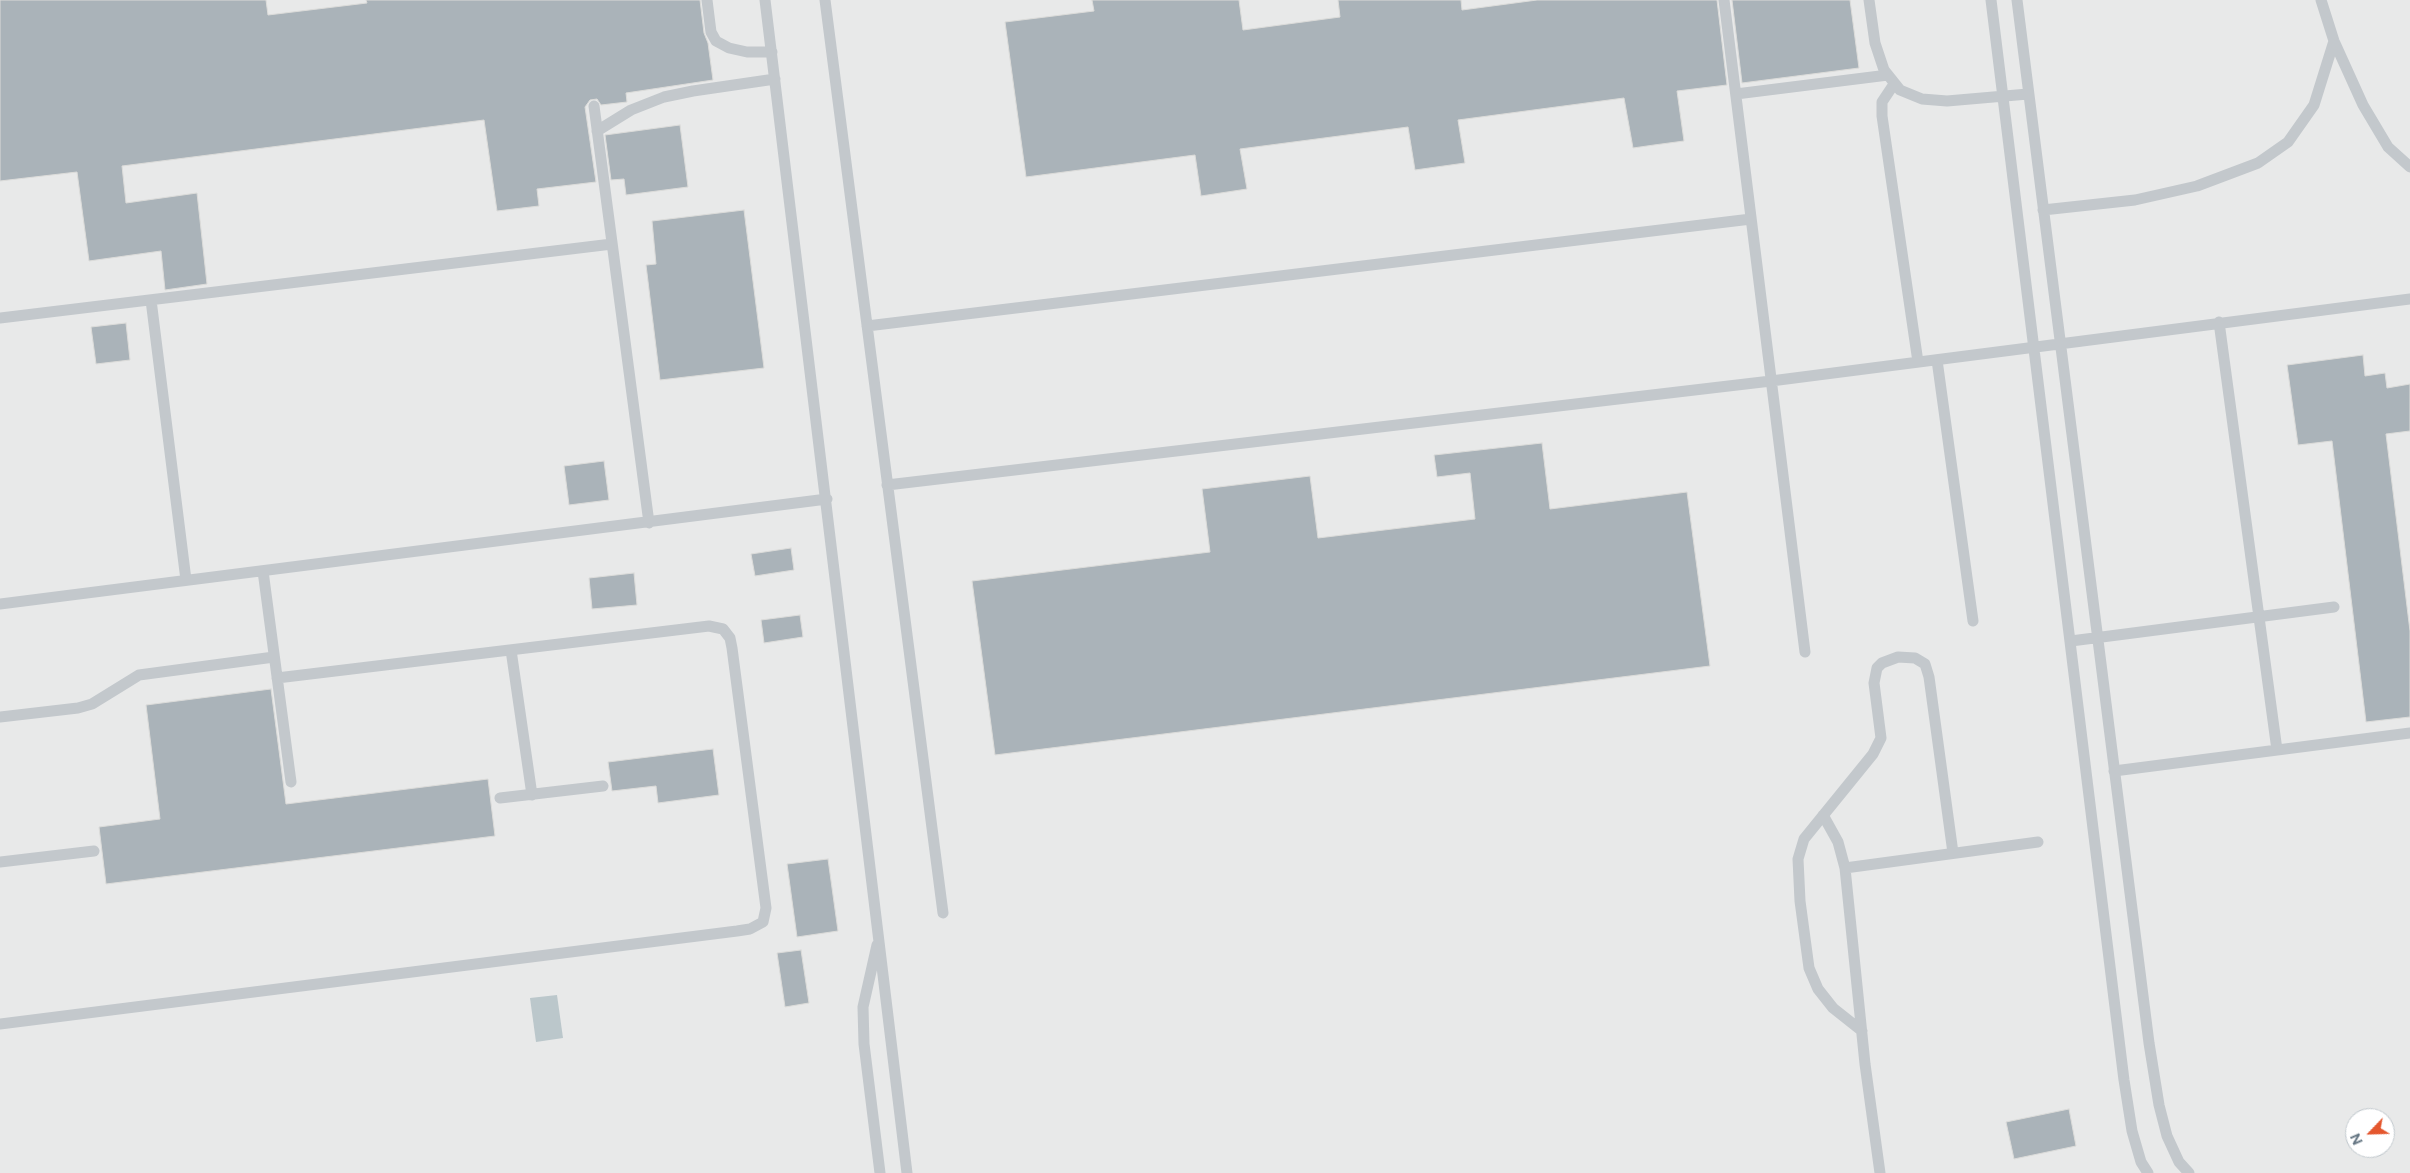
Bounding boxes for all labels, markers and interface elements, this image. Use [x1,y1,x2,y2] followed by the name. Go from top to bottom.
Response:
[2345,1108,2395,1158] north arrow
[2347,1131,2367,1147] text: N

